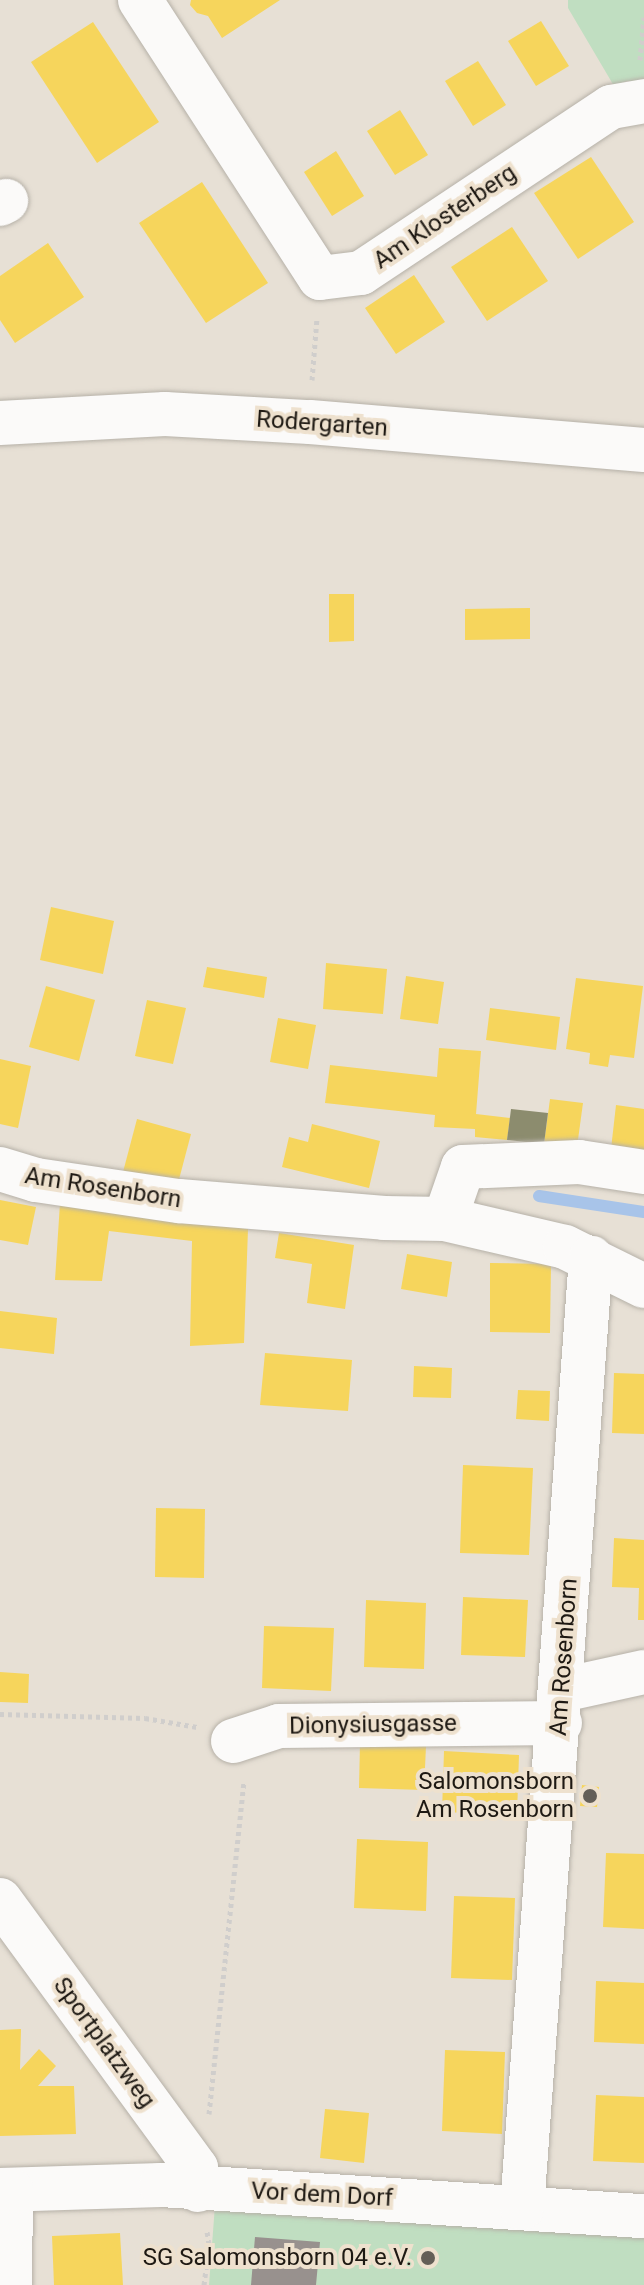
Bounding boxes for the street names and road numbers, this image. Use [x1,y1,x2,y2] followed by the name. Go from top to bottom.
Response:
[368,159,522,275] street label: Am Klosterberg
[255,405,389,443] street label: Rodergarten
[23,1161,183,1215] street label: Am Rosenborn
[544,1577,584,1737] street label: Am Rosenborn
[289,1709,457,1741] street label: Dionysiusgasse
[47,1972,161,2114] street label: Sportplatzweg
[250,2177,394,2213] street label: Vor dem Dorf

